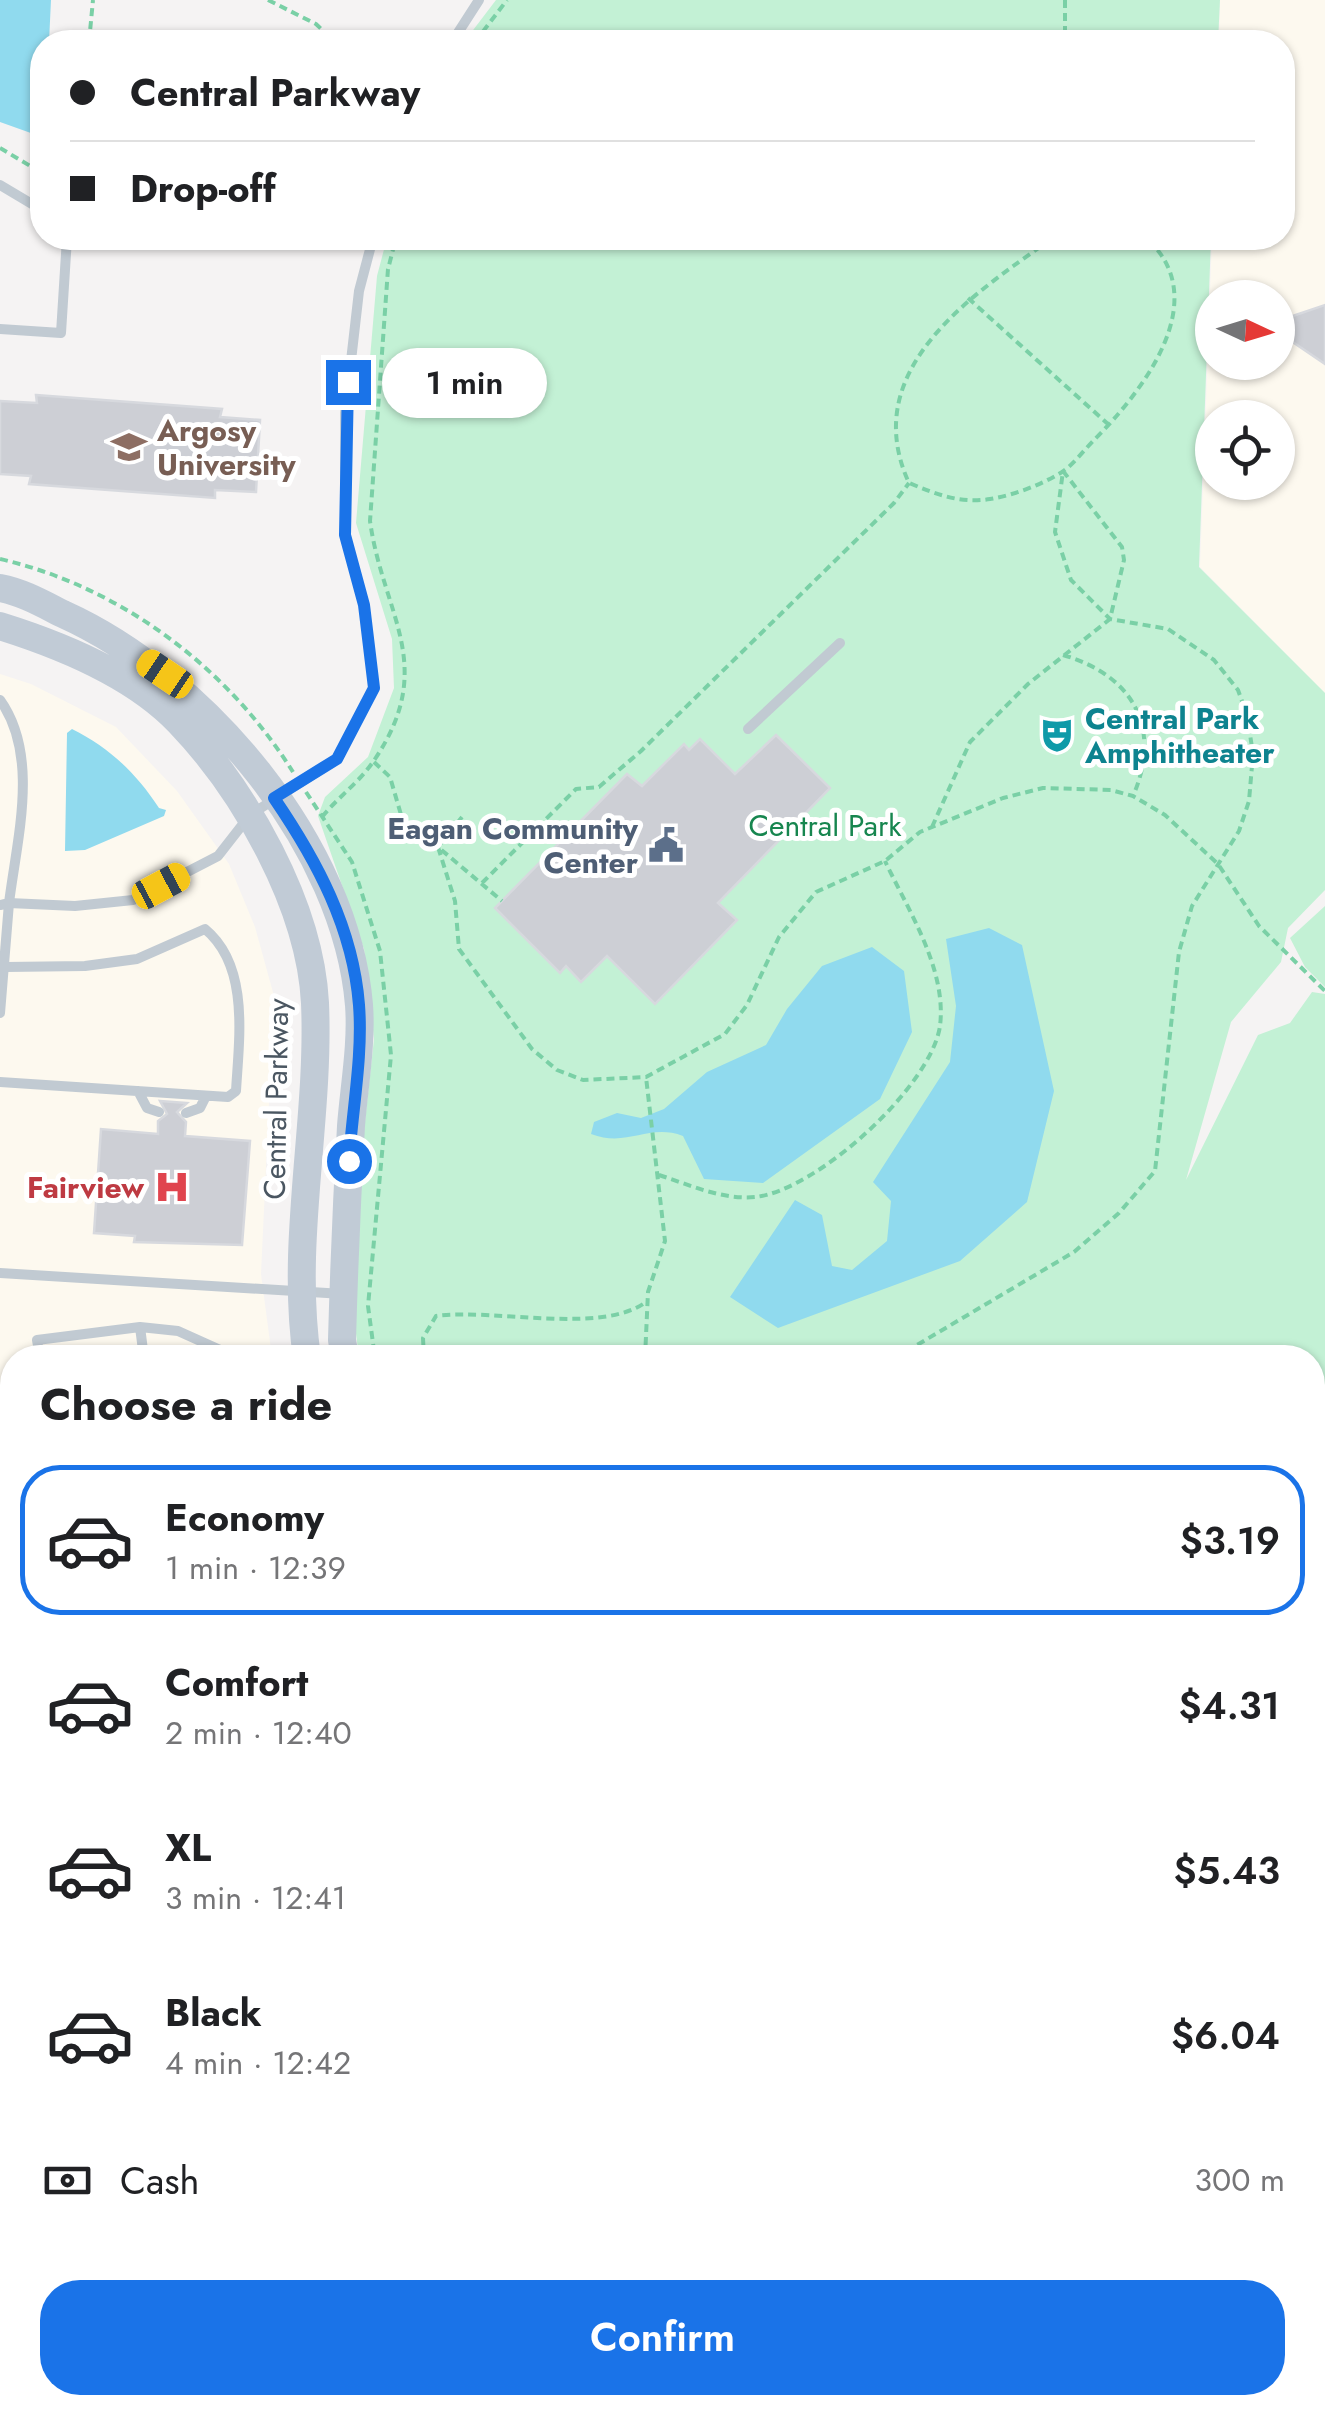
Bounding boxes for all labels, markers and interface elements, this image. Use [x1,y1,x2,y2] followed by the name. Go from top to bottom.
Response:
[130,65,420,120] text: Central Parkway
[130,161,276,216] text: Drop-off
[1195,280,1295,380] north arrow
[1195,280,1295,500] map controls
[383,347,548,417] callout: 1 min
[326,360,371,405] route end
[426,360,503,406] text: 1 min
[1195,400,1295,500] button: locate
[156,409,296,486] place label: Argosy University
[110,428,148,466] school or university icon: Argosy University
[132,645,198,703] car
[1084,697,1275,774] place label: Central Park Amphitheater
[1038,716,1076,754] theatre icon: Central Park Amphitheater
[748,804,902,847] park label: Central Park
[387,807,639,884] place label: Eagan Community Center
[647,826,685,864] public building icon: Eagan Community Center
[127,859,195,913] car
[253,997,299,1200] street label: Central Parkway
[327,1139,372,1184] route start
[27,1166,145,1209] place label: Fairview
[153,1168,191,1206] hospital icon: Fairview
[40,1372,332,1437] text: Choose a ride
[165,1490,324,1545] text: Economy
[45,1495,135,1585] icon: car
[1180,1513,1280,1568] text: $3.19
[165,1545,346,1591] text: 1 min · 12:39
[165,1655,308,1710] text: Comfort
[45,1660,135,1750] icon: car
[1178,1678,1280,1733] text: $4.31
[165,1710,352,1756] text: 2 min · 12:40
[165,1820,211,1875] text: XL
[45,1825,135,1915] icon: car
[1173,1843,1280,1898] text: $5.43
[165,1875,346,1921] text: 3 min · 12:41
[165,1985,262,2040] text: Black
[45,1990,135,2080] icon: car
[1171,2008,1280,2063] text: $6.04
[165,2040,351,2086] text: 4 min · 12:42
[40,2153,95,2208] icon: cash
[120,2153,200,2208] text: Cash
[1195,2157,1285,2203] text: 300 m
[40,2280,1285,2395] button: Confirm

